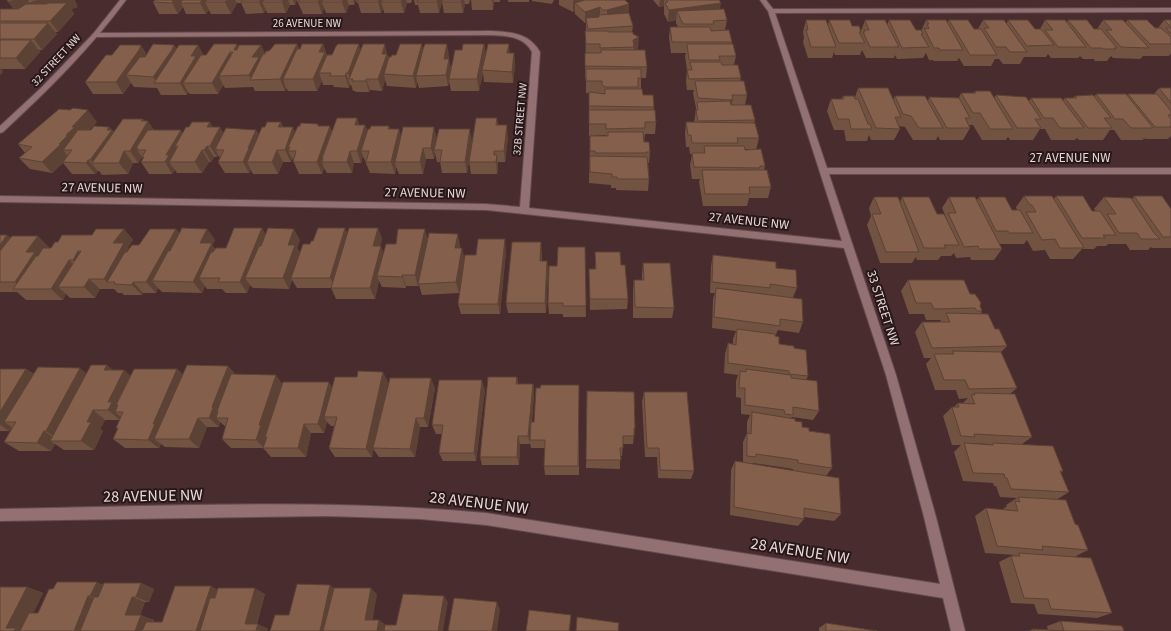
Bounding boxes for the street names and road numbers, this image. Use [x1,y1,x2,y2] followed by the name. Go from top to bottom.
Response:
[273,16,342,31] street label: 26 AVENUE NW
[28,30,84,89] street label: 32 STREET NW
[509,82,531,156] street label: 32B STREET NW
[1030,149,1110,167] street label: 27 AVENUE NW
[61,178,143,198] street label: 27 AVENUE NW
[384,183,466,203] street label: 27 AVENUE NW
[708,208,790,234] street label: 27 AVENUE NW
[862,268,904,348] street label: 33 STREET NW
[103,484,203,508] street label: 28 AVENUE NW
[428,486,530,520] street label: 28 AVENUE NW
[749,532,851,570] street label: 28 AVENUE NW

